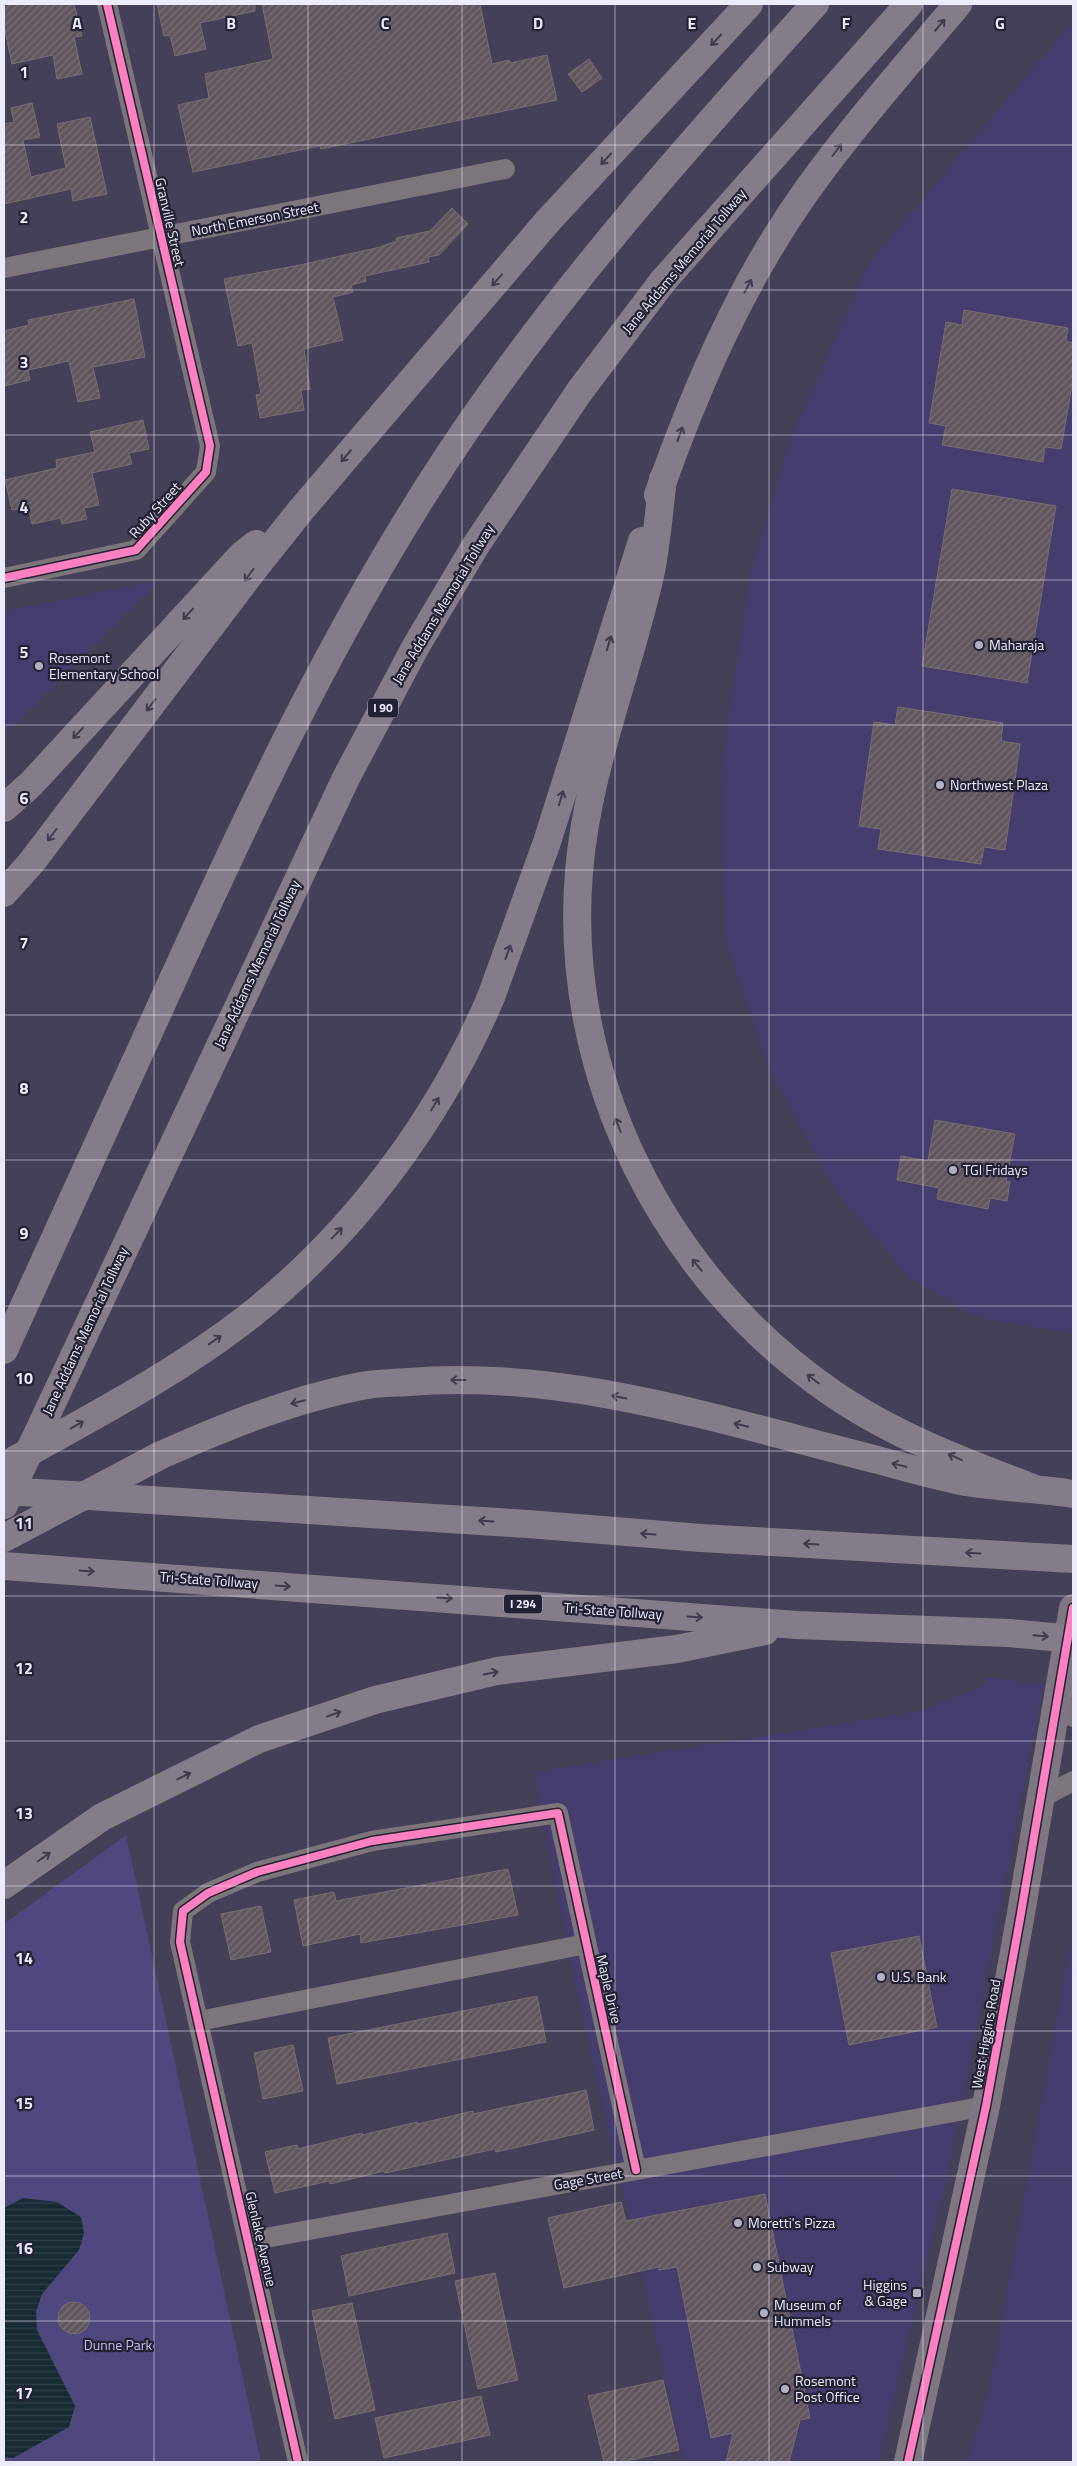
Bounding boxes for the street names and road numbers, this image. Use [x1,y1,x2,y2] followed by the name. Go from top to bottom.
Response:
[150,175,191,268] street label: Granville Street
[617,183,751,338] street label: Jane Addams Memorial Tollway
[190,196,320,241] street label: North Emerson Street
[124,477,186,542] street label: Ruby Street
[386,520,499,688] street label: Jane Addams Memorial Tollway
[368,698,398,718] road number: I 90
[208,876,305,1051] street label: Jane Addams Memorial Tollway
[36,1243,133,1418] street label: Jane Addams Memorial Tollway
[159,1566,259,1593] street label: Tri-State Tollway
[504,1595,542,1614] road number: I 294
[563,1597,663,1624] street label: Tri-State Tollway
[591,1952,628,2025] street label: Maple Drive
[966,1977,1005,2090] street label: West Higgins Road
[552,2162,624,2195] street label: Gage Street
[240,2189,283,2289] street label: Glenlake Avenue

